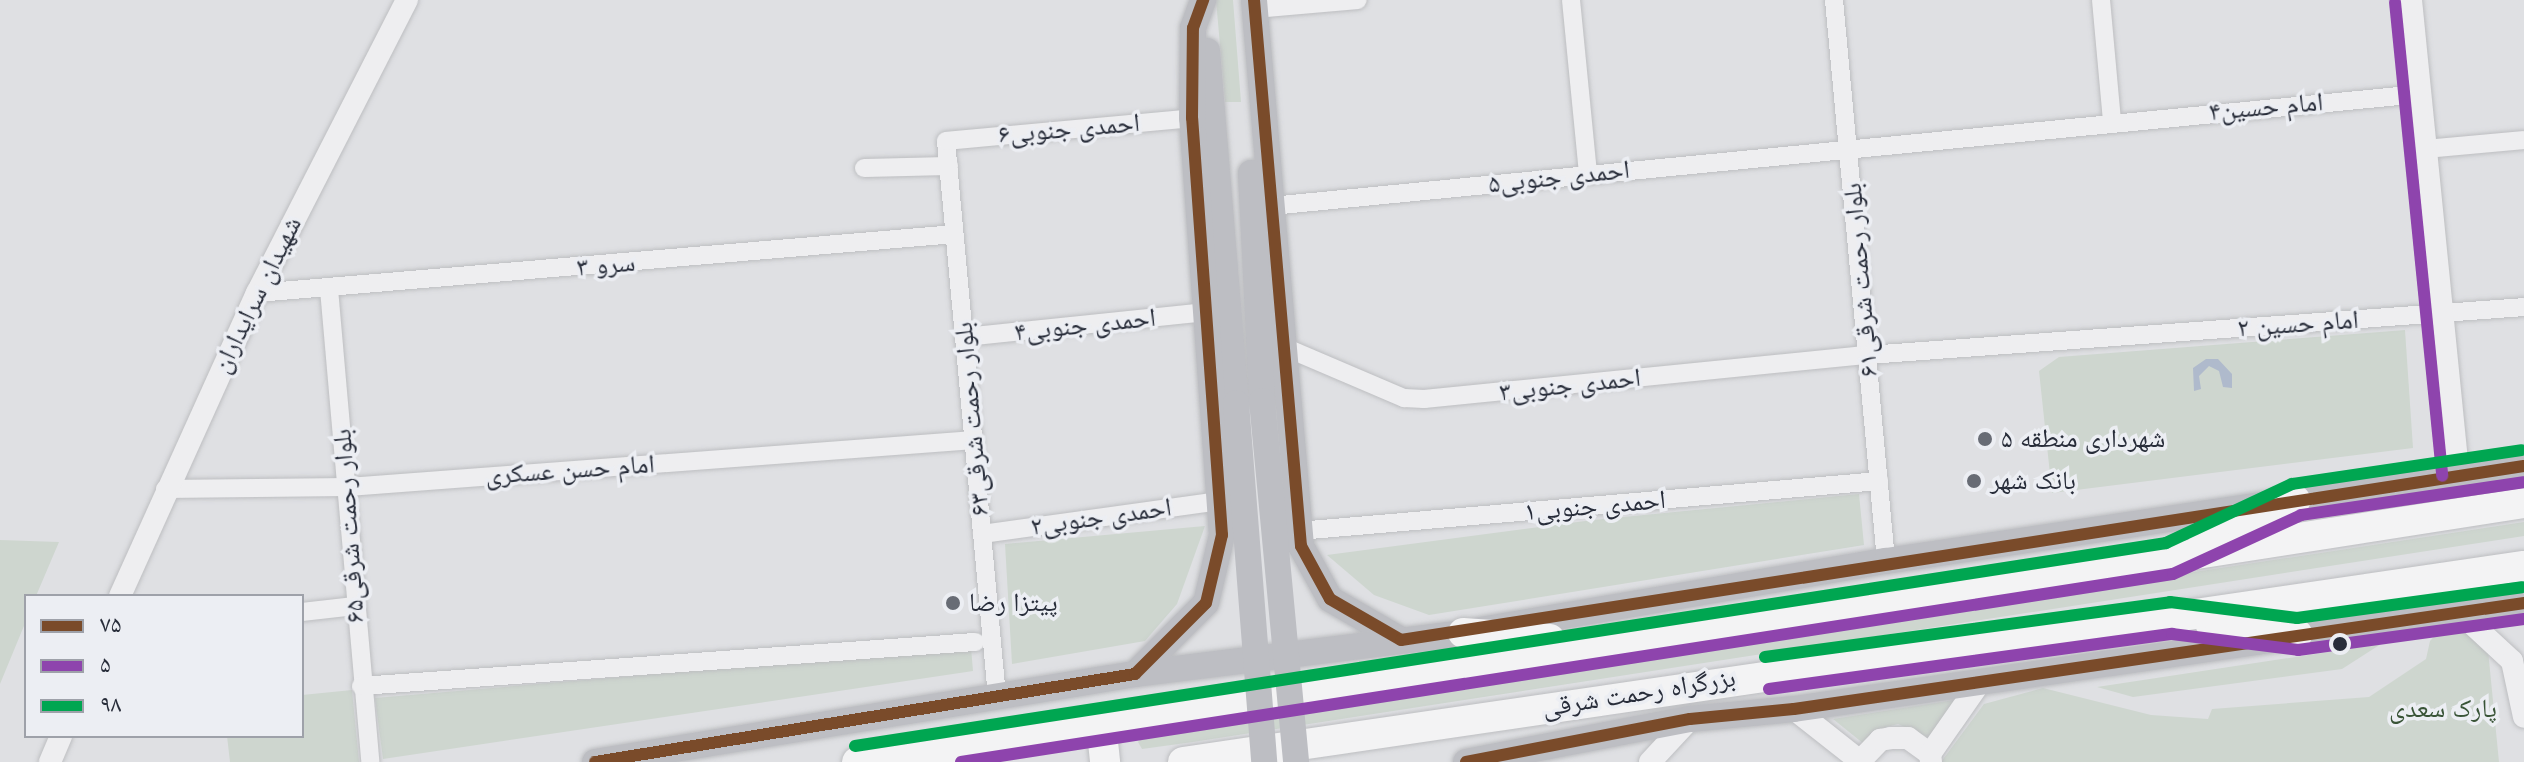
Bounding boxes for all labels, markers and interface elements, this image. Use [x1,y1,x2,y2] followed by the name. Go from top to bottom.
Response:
[2208,86,2324,128] street label: امام حسین۴
[997,107,1141,151] street label: احمدی جنوبی۶
[1487,154,1631,200] street label: احمدی جنوبی۵
[1837,182,1885,378] street label: بلوار رحمت شرقی۶۱
[206,212,308,378] street label: شهیدان سرایداران
[575,247,637,283] street label: سرو ۳
[1013,302,1157,348] street label: احمدی جنوبی۴
[2236,304,2360,344] street label: ۲ امام حسین
[948,321,996,517] street label: بلوار رحمت شرقی۶۳
[1498,362,1642,408] street label: احمدی جنوبی۳
[2001,423,2165,455] place label: شهرداری منطقه ۵
[327,428,371,624] street label: بلوار رحمت شرقی۶۵
[1976,430,1994,448] marker: شهرداری منطقه ۵
[484,449,656,491] street label: امام حسن عسکری
[1990,465,2076,497] place label: بانک شهر
[1965,472,1983,490] marker: بانک شهر
[1523,484,1667,528] street label: احمدی جنوبی۱
[1028,492,1174,542] street label: احمدی جنوبی۲
[969,587,1058,619] place label: پیتزا رضا
[24,594,304,738] legend
[944,594,962,612] marker: پیتزا رضا
[100,610,122,637] text: ۷۵
[2332,636,2348,652] unlabelled marker
[100,650,111,677] text: ۵
[1540,662,1738,724] street label: بزرگراه رحمت شرقی
[100,690,122,717] text: ۹۸
[2389,693,2497,725] park label: پارک سعدی

